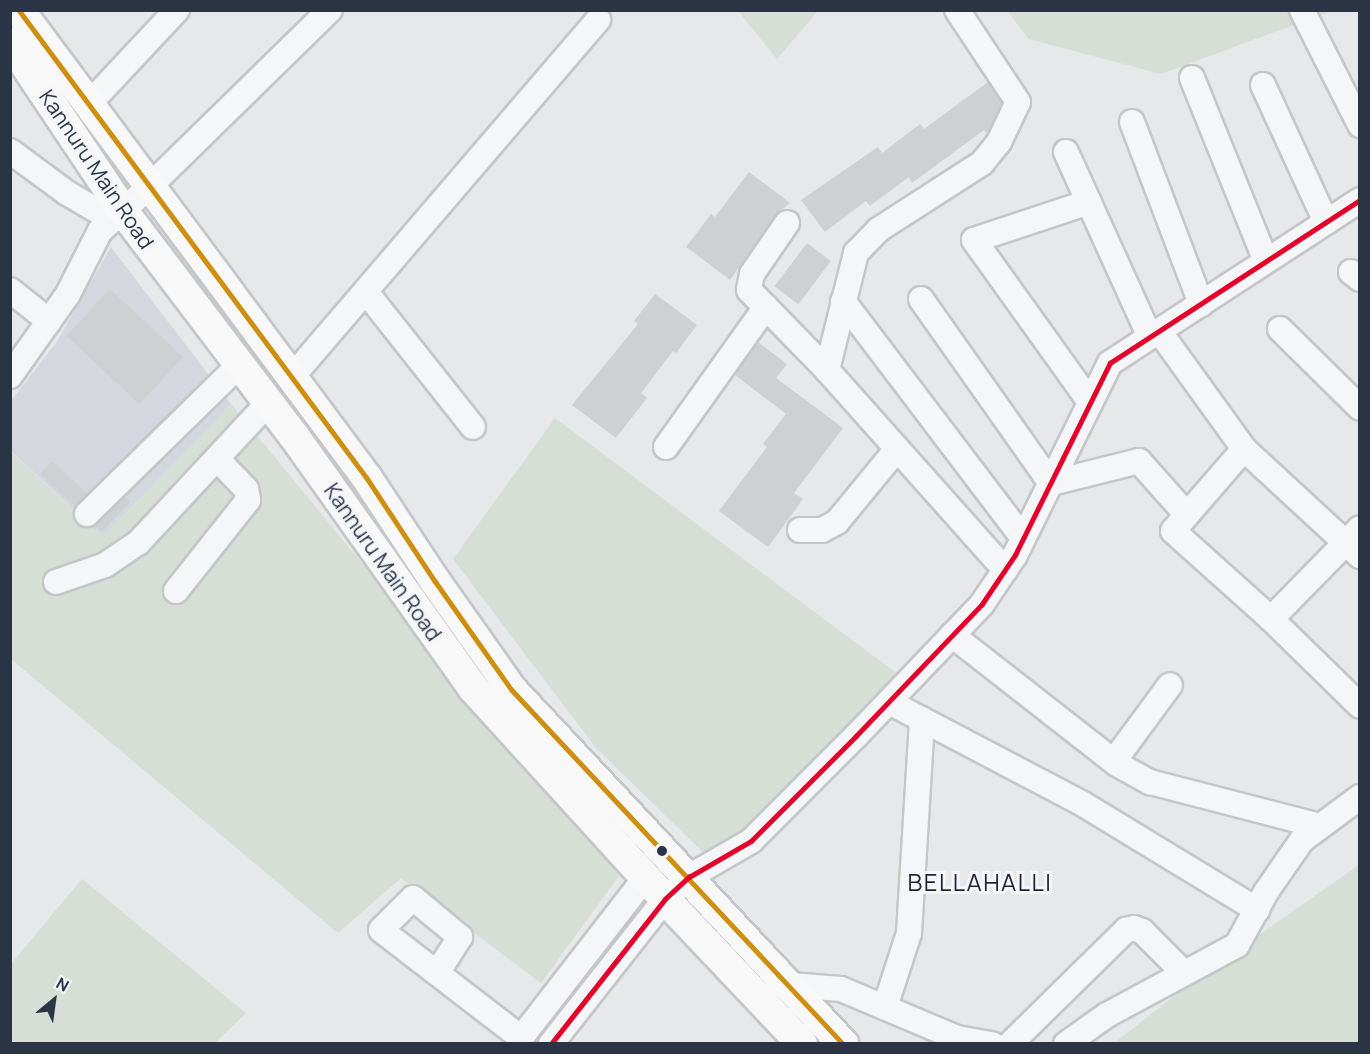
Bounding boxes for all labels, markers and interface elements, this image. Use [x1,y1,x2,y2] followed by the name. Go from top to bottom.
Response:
[34,85,160,253] street label: Kannuru Main Road
[319,478,447,646] street label: Kannuru Main Road
[656,845,668,857] unlabelled marker
[908,868,1052,896] district label: BELLAHALLI
[24,970,84,1030] north arrow
[52,972,73,997] text: N

